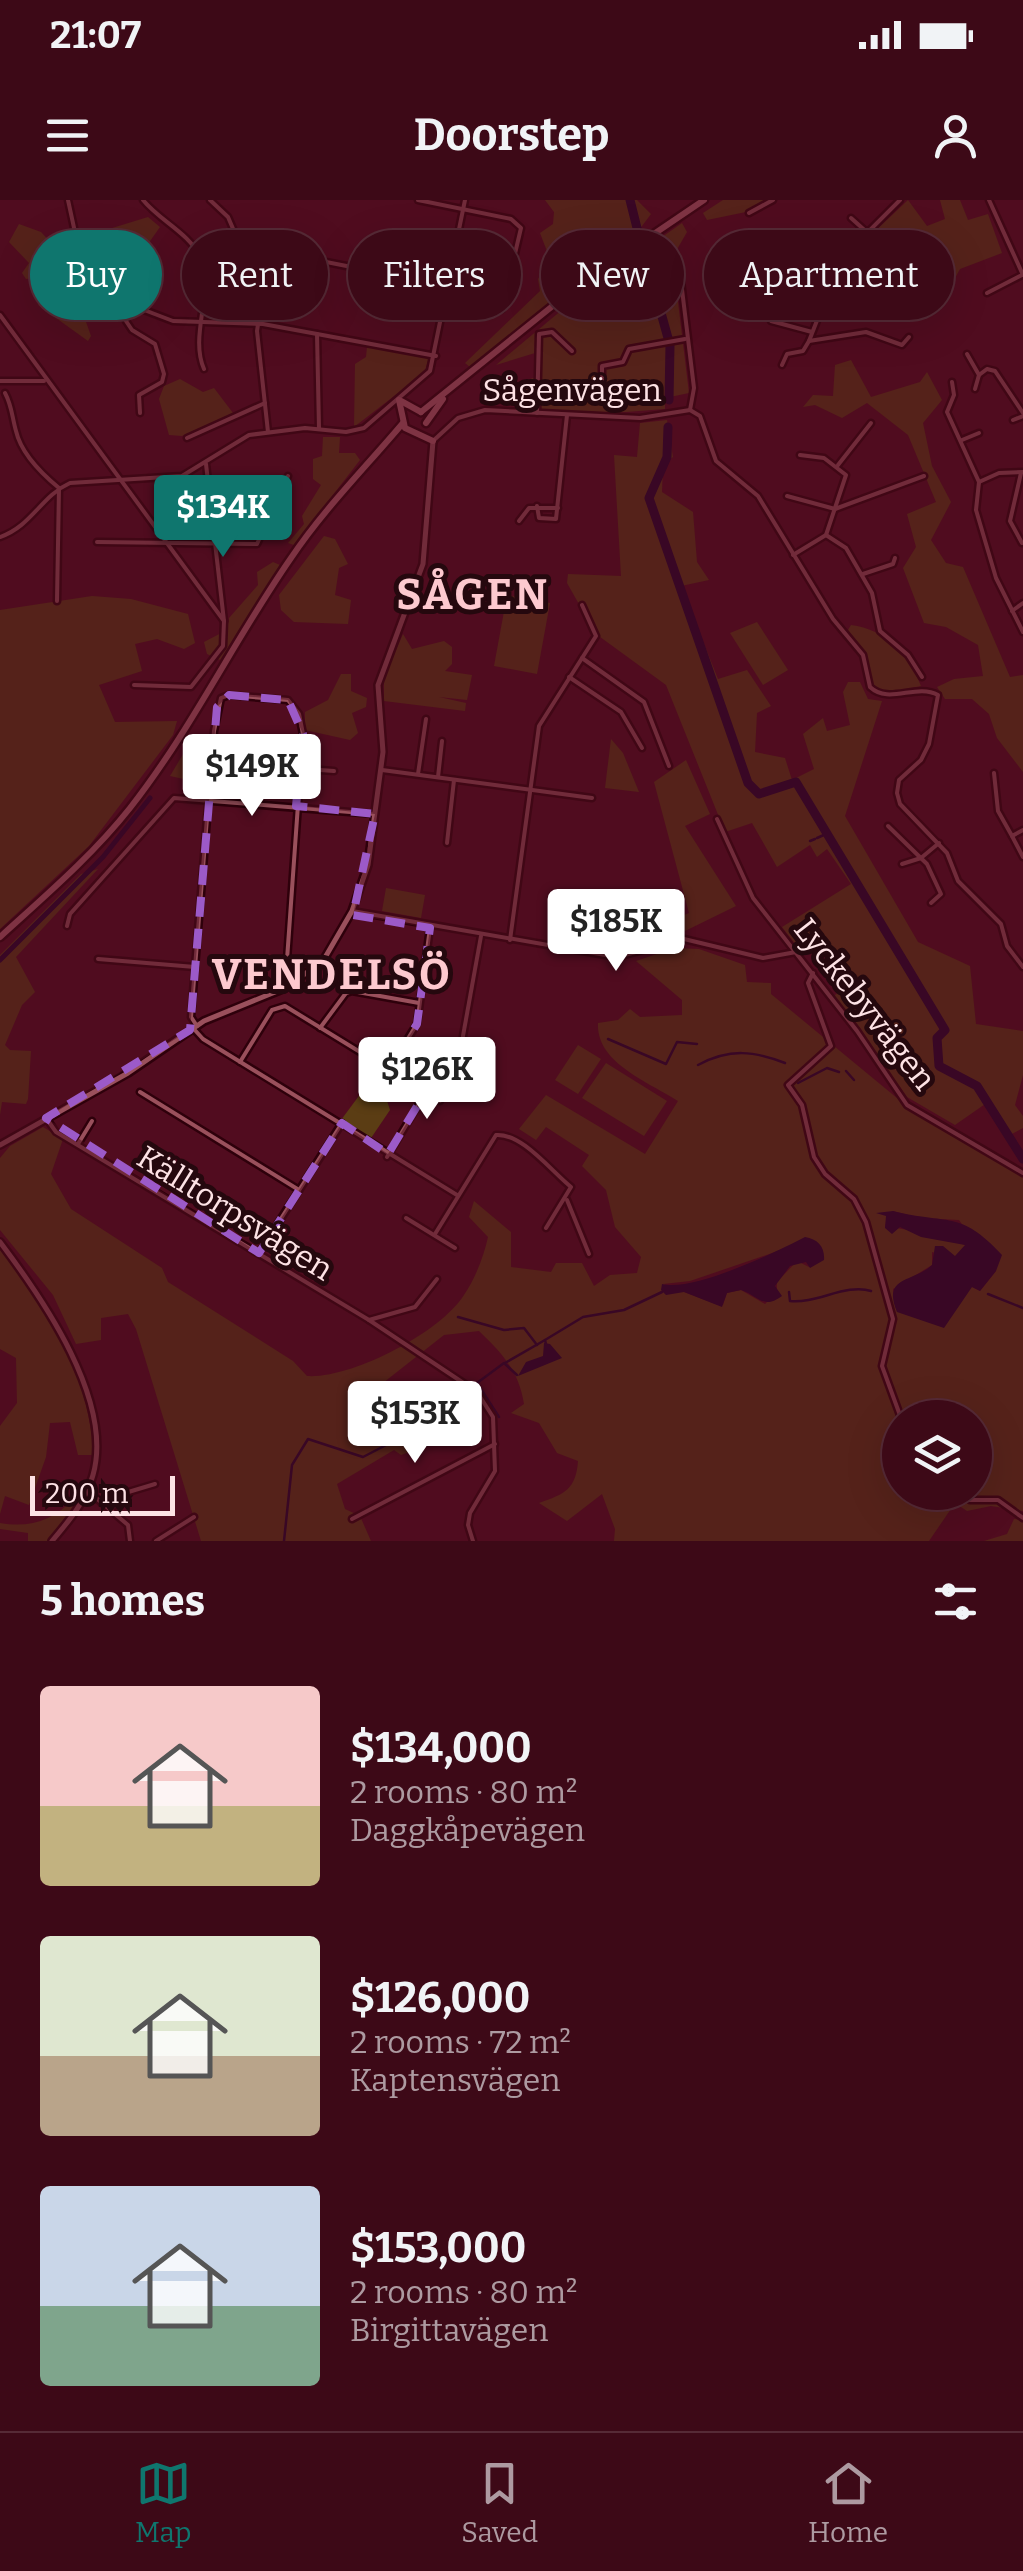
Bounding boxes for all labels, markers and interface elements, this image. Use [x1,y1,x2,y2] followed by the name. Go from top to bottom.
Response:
[50,12,141,58] text: 21:07
[40,108,95,163] icon: menu
[414,108,609,162] text: Doorstep
[928,108,983,163] icon: person
[30,230,162,320] chip: Buy
[182,230,328,320] chip: Rent
[348,230,521,320] chip: Filters
[541,230,684,320] chip: New
[704,230,954,320] chip: Apartment
[482,371,662,409] street label: Sågenvägen
[153,475,293,560] pin: $134K
[176,488,270,526] text: $134K
[396,568,550,620] district label: SÅGEN
[182,734,322,819] pin: $149K
[205,747,299,785] text: $149K
[546,889,686,974] pin: $185K
[570,902,662,940] text: $185K
[786,911,944,1097] street label: Lyckebyvägen
[212,950,452,1000] district label: VENDELSÖ
[357,1037,497,1122] pin: $126K
[381,1050,474,1088] text: $126K
[130,1138,340,1288] street label: Källtorpsvägen
[345,1381,485,1466] pin: $153K
[370,1394,460,1432] text: $153K
[882,1400,992,1510] map controls
[882,1400,992,1510] button: layers
[30,1471,175,1516] scale bar
[45,1477,128,1510] text: 200 m
[928,1574,983,1629] icon: filters
[40,1576,205,1626] text: 5 homes
[350,1723,532,1773] text: $134,000
[120,1726,240,1846] icon: home
[350,1773,577,1811] text: 2 rooms · 80 m²
[350,1811,585,1849] text: Daggkåpevägen
[350,1973,530,2023] text: $126,000
[120,1976,240,2096] icon: home
[350,2023,571,2061] text: 2 rooms · 72 m²
[350,2061,561,2099] text: Kaptensvägen
[350,2223,526,2273] text: $153,000
[120,2226,240,2346] icon: home
[350,2273,577,2311] text: 2 rooms · 80 m²
[350,2311,549,2349] text: Birgittavägen
[135,2456,191,2549] tab: Map
[461,2456,538,2549] tab: Saved
[808,2456,888,2549] tab: Home

